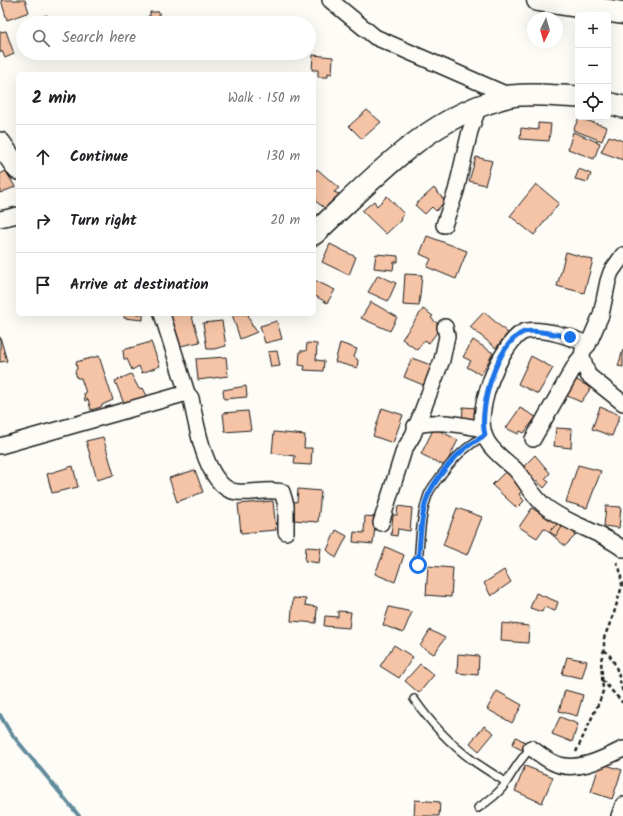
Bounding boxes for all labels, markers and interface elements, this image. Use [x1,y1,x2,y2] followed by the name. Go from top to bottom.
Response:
[527,12,563,48] north arrow
[575,12,611,120] map controls
[575,12,611,48] button: +
[16,16,316,60] search box
[62,26,136,50] text: Search here
[30,27,52,49] icon: search
[575,48,611,84] button: −
[575,84,611,120] button: locate
[32,85,76,112] text: 2 min
[228,88,300,109] text: Walk · 150 m
[70,145,128,169] text: Continue
[32,146,54,168] icon: ahead
[266,146,300,167] text: 130 m
[70,209,137,233] text: Turn right
[32,210,54,232] icon: right
[270,210,300,231] text: 20 m
[70,273,209,297] text: Arrive at destination
[32,274,54,296] icon: arrive
[561,328,579,346] route end
[409,556,427,574] route start

